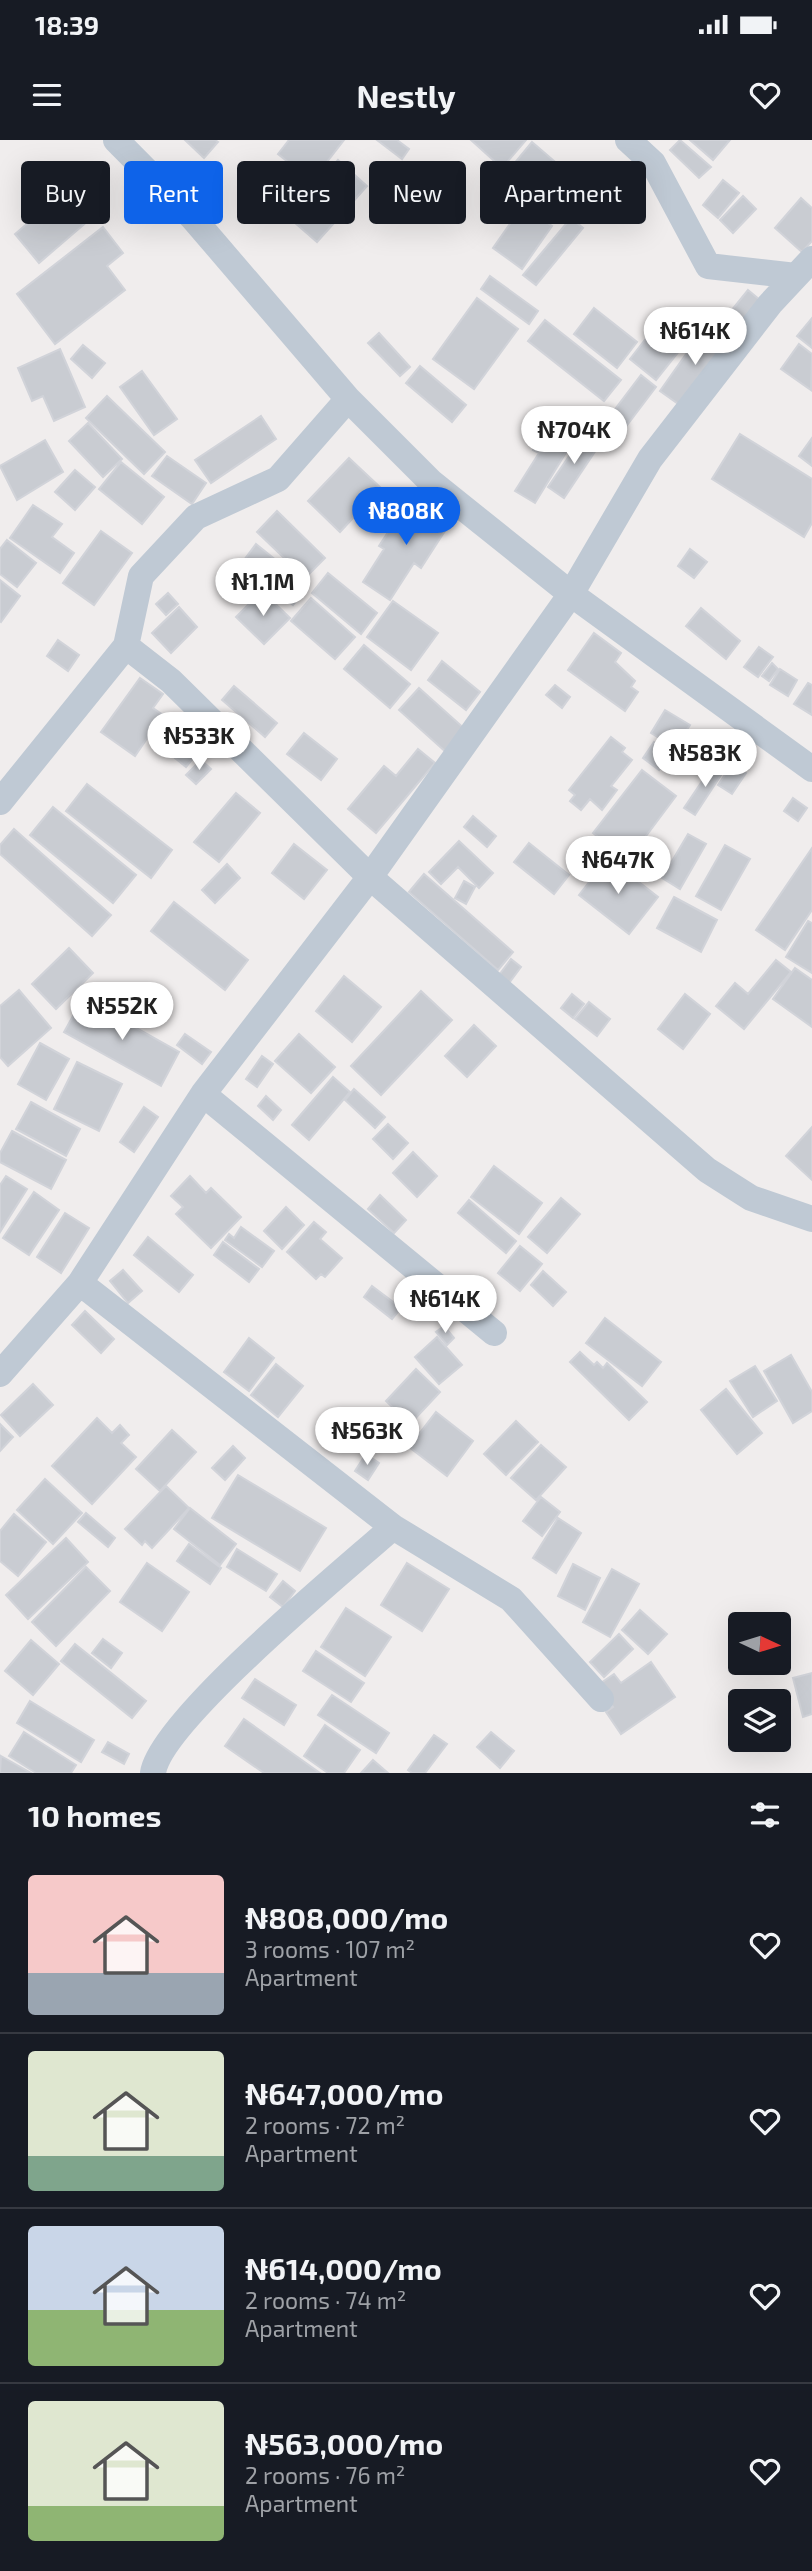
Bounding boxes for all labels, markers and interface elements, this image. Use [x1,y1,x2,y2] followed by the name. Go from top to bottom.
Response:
[35,9,99,40] text: 18:39
[28,76,66,114] icon: menu
[356,76,456,114] text: Nestly
[746,76,784,114] icon: heart
[21,161,110,224] chip: Buy
[124,161,223,224] chip: Rent
[237,161,355,224] chip: Filters
[369,161,466,224] chip: New
[480,161,646,224] chip: Apartment
[646,308,744,367] pin: ₦614K
[660,316,730,344] text: ₦614K
[525,406,623,466] pin: ₦704K
[537,415,611,443] text: ₦704K
[357,488,455,547] pin: ₦808K
[368,496,444,524] text: ₦808K
[214,559,312,618] pin: ₦1.1M
[231,567,295,595] text: ₦1.1M
[150,712,248,772] pin: ₦533K
[163,721,235,749] text: ₦533K
[656,730,754,789] pin: ₦583K
[669,738,741,766] text: ₦583K
[569,836,667,896] pin: ₦647K
[582,845,654,873] text: ₦647K
[73,982,171,1042] pin: ₦552K
[86,991,158,1019] text: ₦552K
[396,1276,494,1335] pin: ₦614K
[410,1284,480,1312] text: ₦614K
[318,1408,416,1467] pin: ₦563K
[331,1416,403,1444] text: ₦563K
[728,1612,791,1675] north arrow
[728,1612,791,1752] map controls
[728,1689,791,1752] button: layers
[746,1796,784,1834] icon: filters
[28,1797,161,1833] text: 10 homes
[245,1899,448,1935] text: ₦808,000/mo
[84,1903,168,1987] icon: home
[746,1926,784,1964] icon: heart
[245,1935,415,1963] text: 3 rooms · 107 m²
[245,1963,358,1991] text: Apartment
[245,2075,443,2111] text: ₦647,000/mo
[84,2079,168,2163] icon: home
[746,2102,784,2140] icon: heart
[245,2111,405,2139] text: 2 rooms · 72 m²
[245,2139,358,2167] text: Apartment
[245,2250,442,2286] text: ₦614,000/mo
[84,2254,168,2338] icon: home
[746,2277,784,2315] icon: heart
[245,2286,406,2314] text: 2 rooms · 74 m²
[245,2314,358,2342] text: Apartment
[245,2425,443,2461] text: ₦563,000/mo
[84,2429,168,2513] icon: home
[746,2452,784,2490] icon: heart
[245,2461,405,2489] text: 2 rooms · 76 m²
[245,2489,358,2517] text: Apartment

